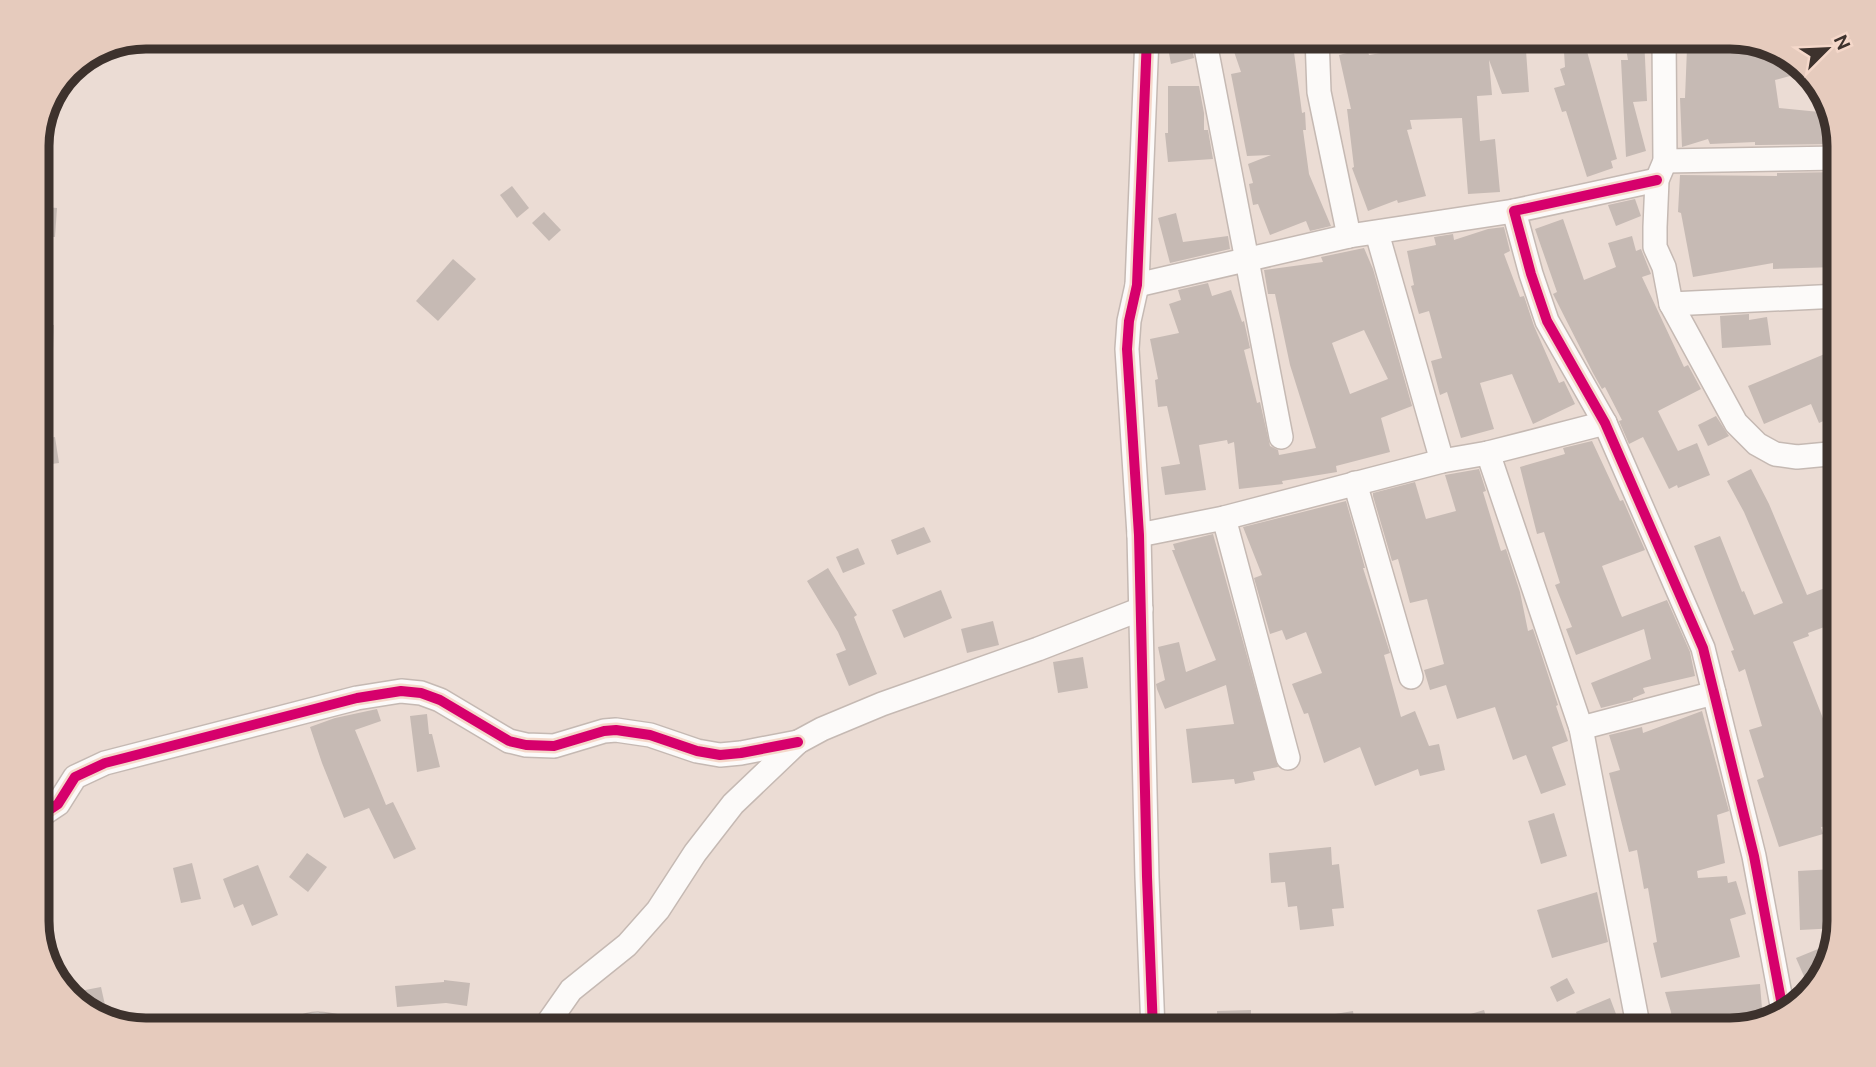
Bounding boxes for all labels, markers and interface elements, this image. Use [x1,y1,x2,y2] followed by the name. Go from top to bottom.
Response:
[1792,14,1862,84] north arrow
[1830,31,1855,53] text: N

